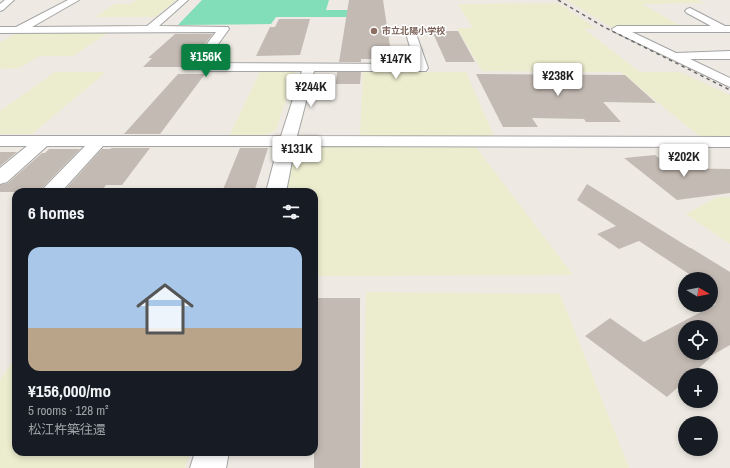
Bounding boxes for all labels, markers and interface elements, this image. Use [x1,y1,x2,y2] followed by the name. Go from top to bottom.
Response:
[382,25,446,37] place label: 市立北陽小学校
[369,26,379,36] marker: 市立北陽小学校
[178,44,234,78] pin: ¥156K
[368,46,424,80] pin: ¥147K
[190,48,222,65] text: ¥156K
[380,50,412,67] text: ¥147K
[530,63,586,97] pin: ¥238K
[542,67,574,84] text: ¥238K
[283,74,339,108] pin: ¥244K
[295,78,327,95] text: ¥244K
[269,136,325,170] pin: ¥131K
[281,140,313,157] text: ¥131K
[656,144,712,178] pin: ¥202K
[668,148,700,165] text: ¥202K
[28,201,85,224] text: 6 homes
[280,201,302,223] icon: filters
[678,272,718,312] north arrow
[678,272,718,456] map controls
[129,273,201,345] icon: home
[678,320,718,360] button: locate
[678,368,718,408] button: +
[28,379,111,402] text: ¥156,000/mo
[28,402,109,419] text: 5 rooms · 128 m²
[678,416,718,456] button: −
[28,421,106,438] text: 松江杵築往還

